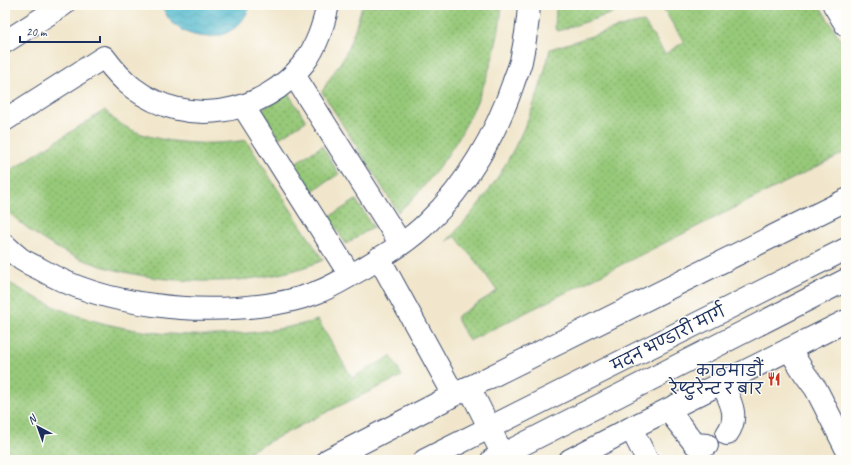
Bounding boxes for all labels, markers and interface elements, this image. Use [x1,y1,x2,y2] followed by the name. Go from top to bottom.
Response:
[20,18,100,44] scale bar
[26,24,48,40] text: 20 m
[606,298,730,377] street label: मदन भण्डारी मार्ग
[668,357,764,400] place label: काठमाडौं रेष्टुरेन्ट र बार
[766,371,782,387] restaurant icon: काठमाडौं रेष्टुरेन्ट र बार
[18,407,58,447] north arrow
[24,411,40,427] text: N

